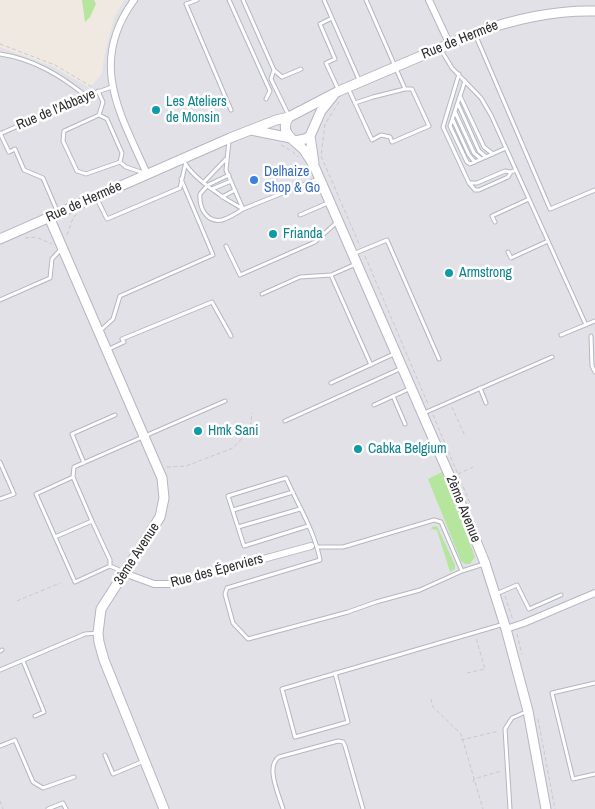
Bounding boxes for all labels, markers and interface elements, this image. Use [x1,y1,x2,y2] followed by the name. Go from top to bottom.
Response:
[419,17,501,63] street label: Rue de Hermée
[14,86,98,134] street label: Rue de l'Abbaye
[166,94,227,126] place label: Les Ateliers de Monsin
[150,104,162,116] marker: Les Ateliers de Monsin
[264,164,320,196] place label: Delhaize Shop & Go
[248,174,260,186] marker: Delhaize Shop & Go
[44,178,124,226] street label: Rue de Hermée
[283,226,323,242] place label: Frianda
[267,228,279,240] marker: Frianda
[459,265,512,281] place label: Armstrong
[443,267,455,279] marker: Armstrong
[208,423,258,439] place label: Hmk Sani
[192,425,204,437] marker: Hmk Sani
[368,441,446,457] place label: Cabka Belgium
[352,443,364,455] marker: Cabka Belgium
[442,473,484,545] street label: 2ème Avenue
[111,520,163,588] street label: 3ème Avenue
[169,551,265,591] street label: Rue des Éperviers

